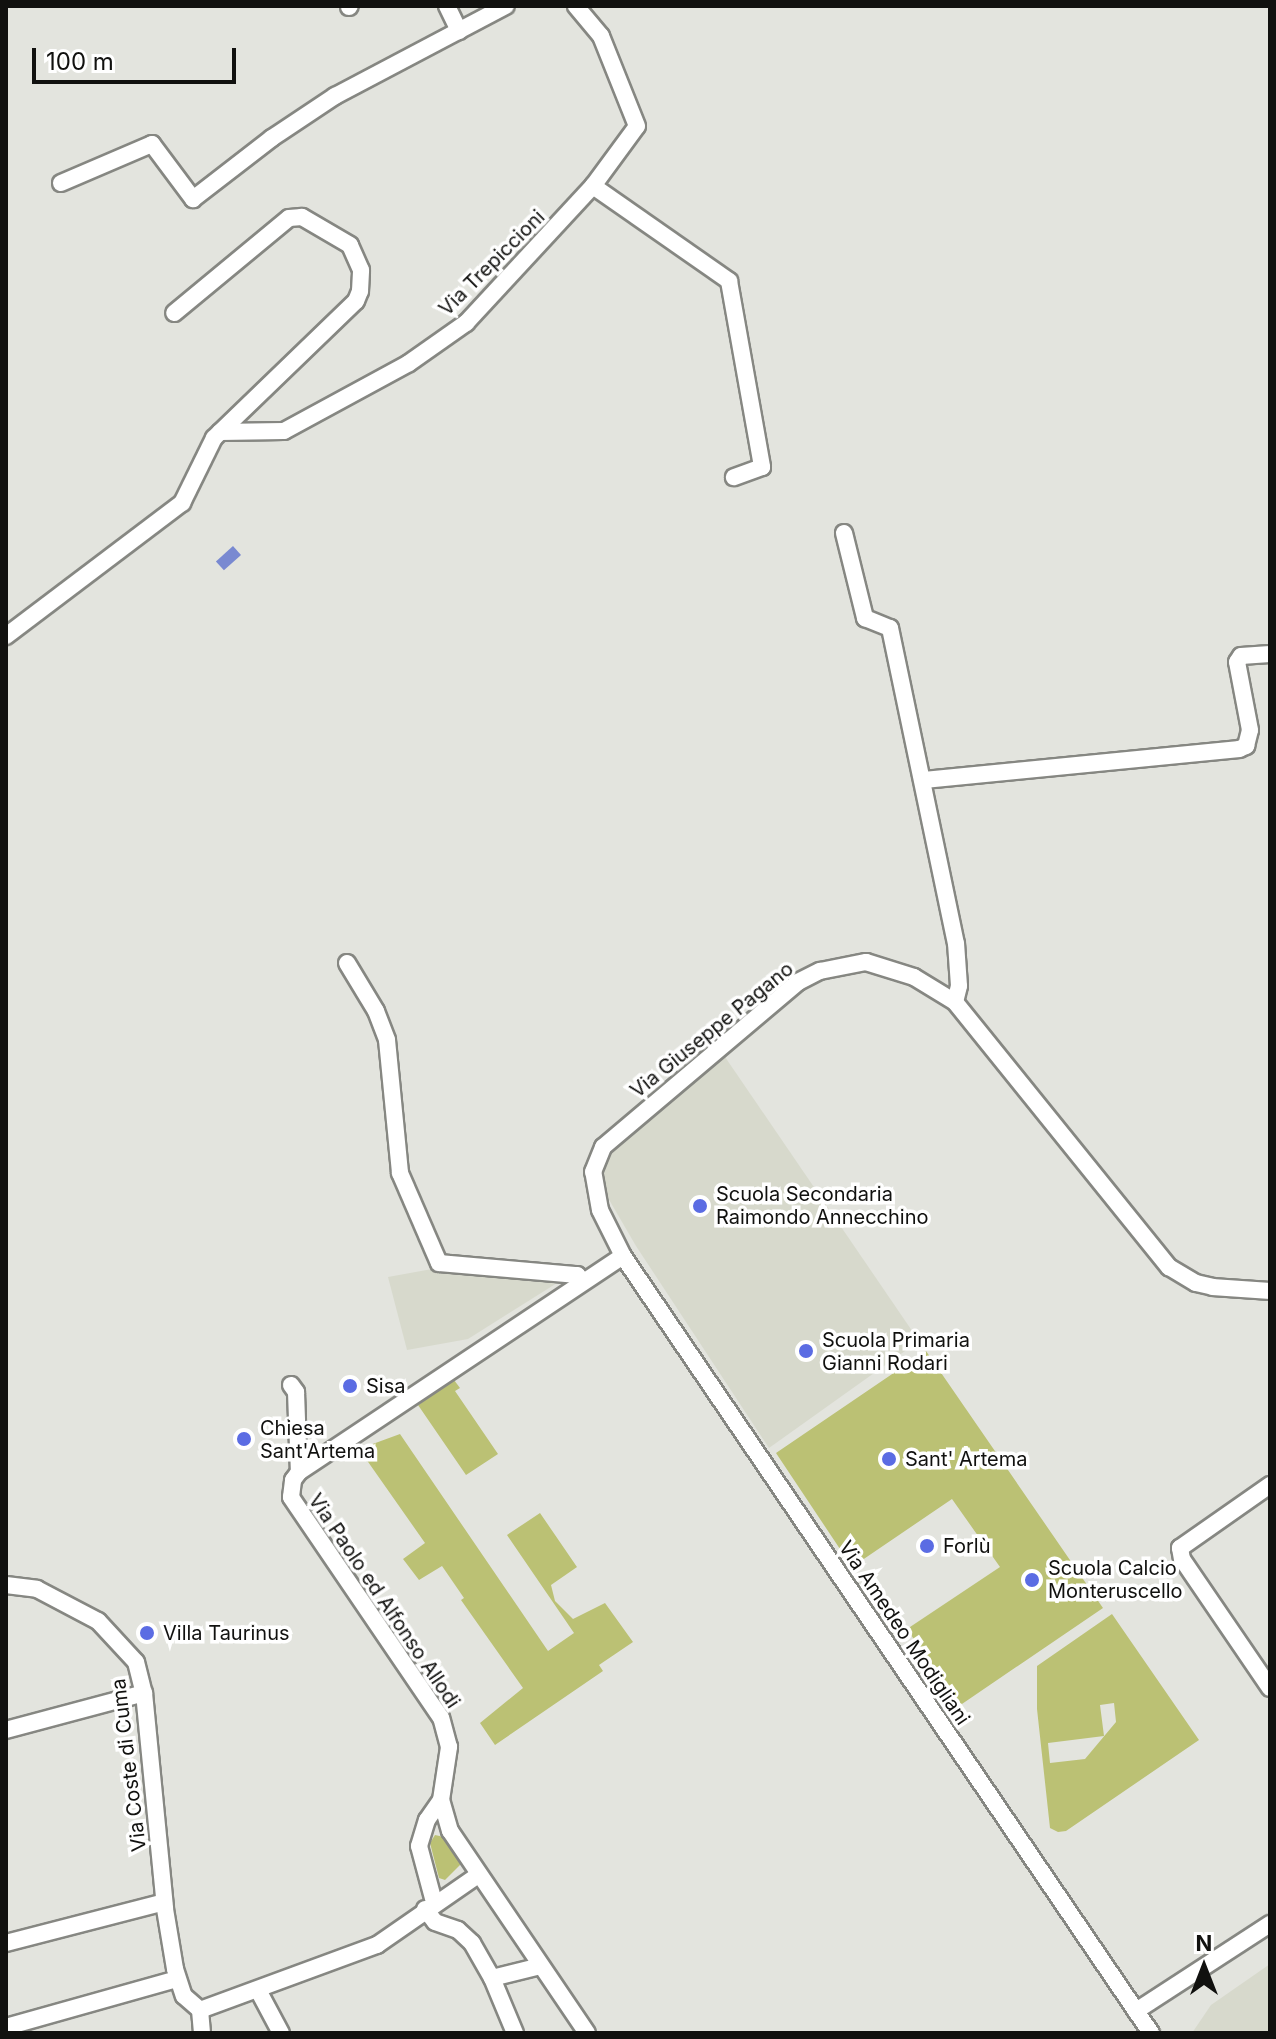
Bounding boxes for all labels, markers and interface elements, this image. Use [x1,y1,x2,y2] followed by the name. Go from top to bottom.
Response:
[36,32,240,82] scale bar
[46,47,114,76] text: 100 m
[434,205,550,321] street label: Via Trepiccioni
[626,957,798,1103] street label: Via Giuseppe Pagano
[716,1182,928,1229] place label: Scuola Secondaria Raimondo Annecchino
[691,1197,709,1215] marker: Scuola Secondaria Raimondo Annecchino
[822,1328,970,1375] place label: Scuola Primaria Gianni Rodari
[797,1342,815,1360] marker: Scuola Primaria Gianni Rodari
[366,1374,405,1398] place label: Sisa
[341,1377,359,1395] marker: Sisa
[260,1416,375,1463] place label: Chiesa Sant'Artema
[235,1430,253,1448] marker: Chiesa Sant'Artema
[905,1447,1027,1471] place label: Sant' Artema
[880,1450,898,1468] marker: Sant' Artema
[303,1489,465,1713] street label: Via Paolo ed Alfonso Allodi
[943,1534,991,1558] place label: Forlù
[833,1536,975,1730] street label: Via Amedeo Modigliani
[918,1537,936,1555] marker: Forlù
[1048,1556,1183,1603] place label: Scuola Calcio Monteruscello
[1023,1571,1041,1589] marker: Scuola Calcio Monteruscello
[163,1621,290,1645] place label: Villa Taurinus
[138,1624,156,1642] marker: Villa Taurinus
[106,1677,152,1853] street label: Via Coste di Cuma
[1164,1927,1244,2007] north arrow
[1196,1930,1212,1956] text: N

